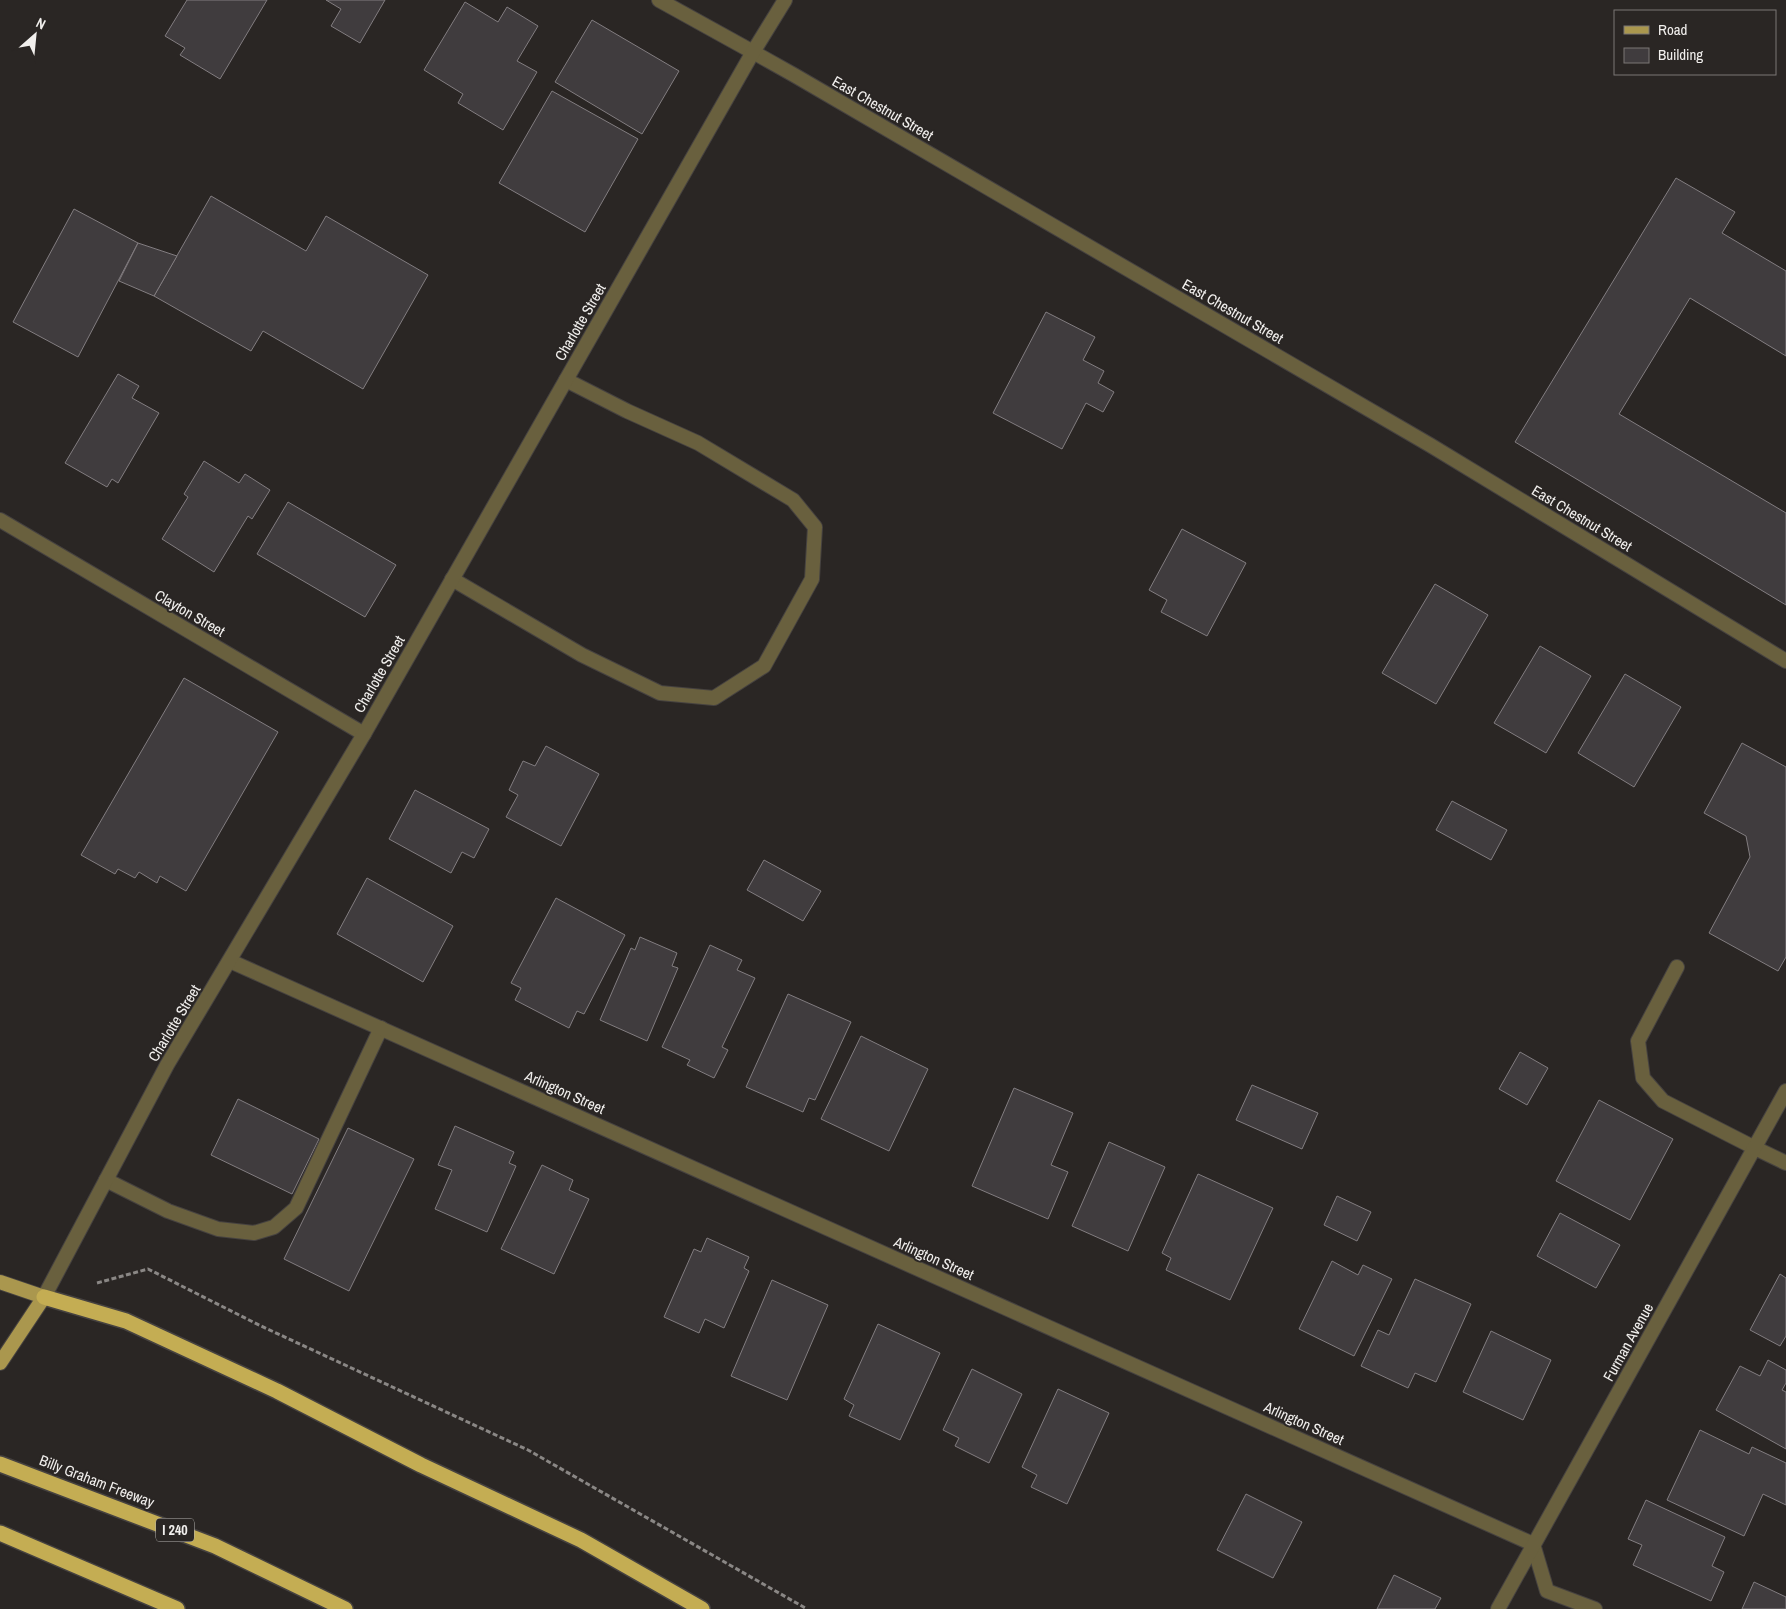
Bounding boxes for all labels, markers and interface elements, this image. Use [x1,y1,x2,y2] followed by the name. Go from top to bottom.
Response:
[10,10,60,60] north arrow
[1614,10,1776,75] legend
[33,14,49,33] text: N
[1658,19,1687,40] text: Road
[1658,44,1703,65] text: Building
[829,71,938,146] street label: East Chestnut Street
[1179,274,1288,349] street label: East Chestnut Street
[549,279,611,365] street label: Charlotte Street
[1528,480,1637,557] street label: East Chestnut Street
[151,584,229,642] street label: Clayton Street
[348,631,410,717] street label: Charlotte Street
[143,980,205,1065] street label: Charlotte Street
[521,1065,609,1119] street label: Arlington Street
[890,1231,978,1285] street label: Arlington Street
[1598,1299,1658,1385] street label: Furman Avenue
[1260,1396,1348,1450] street label: Arlington Street
[36,1449,158,1513] street label: Billy Graham Freeway
[156,1518,194,1542] road number: I 240

